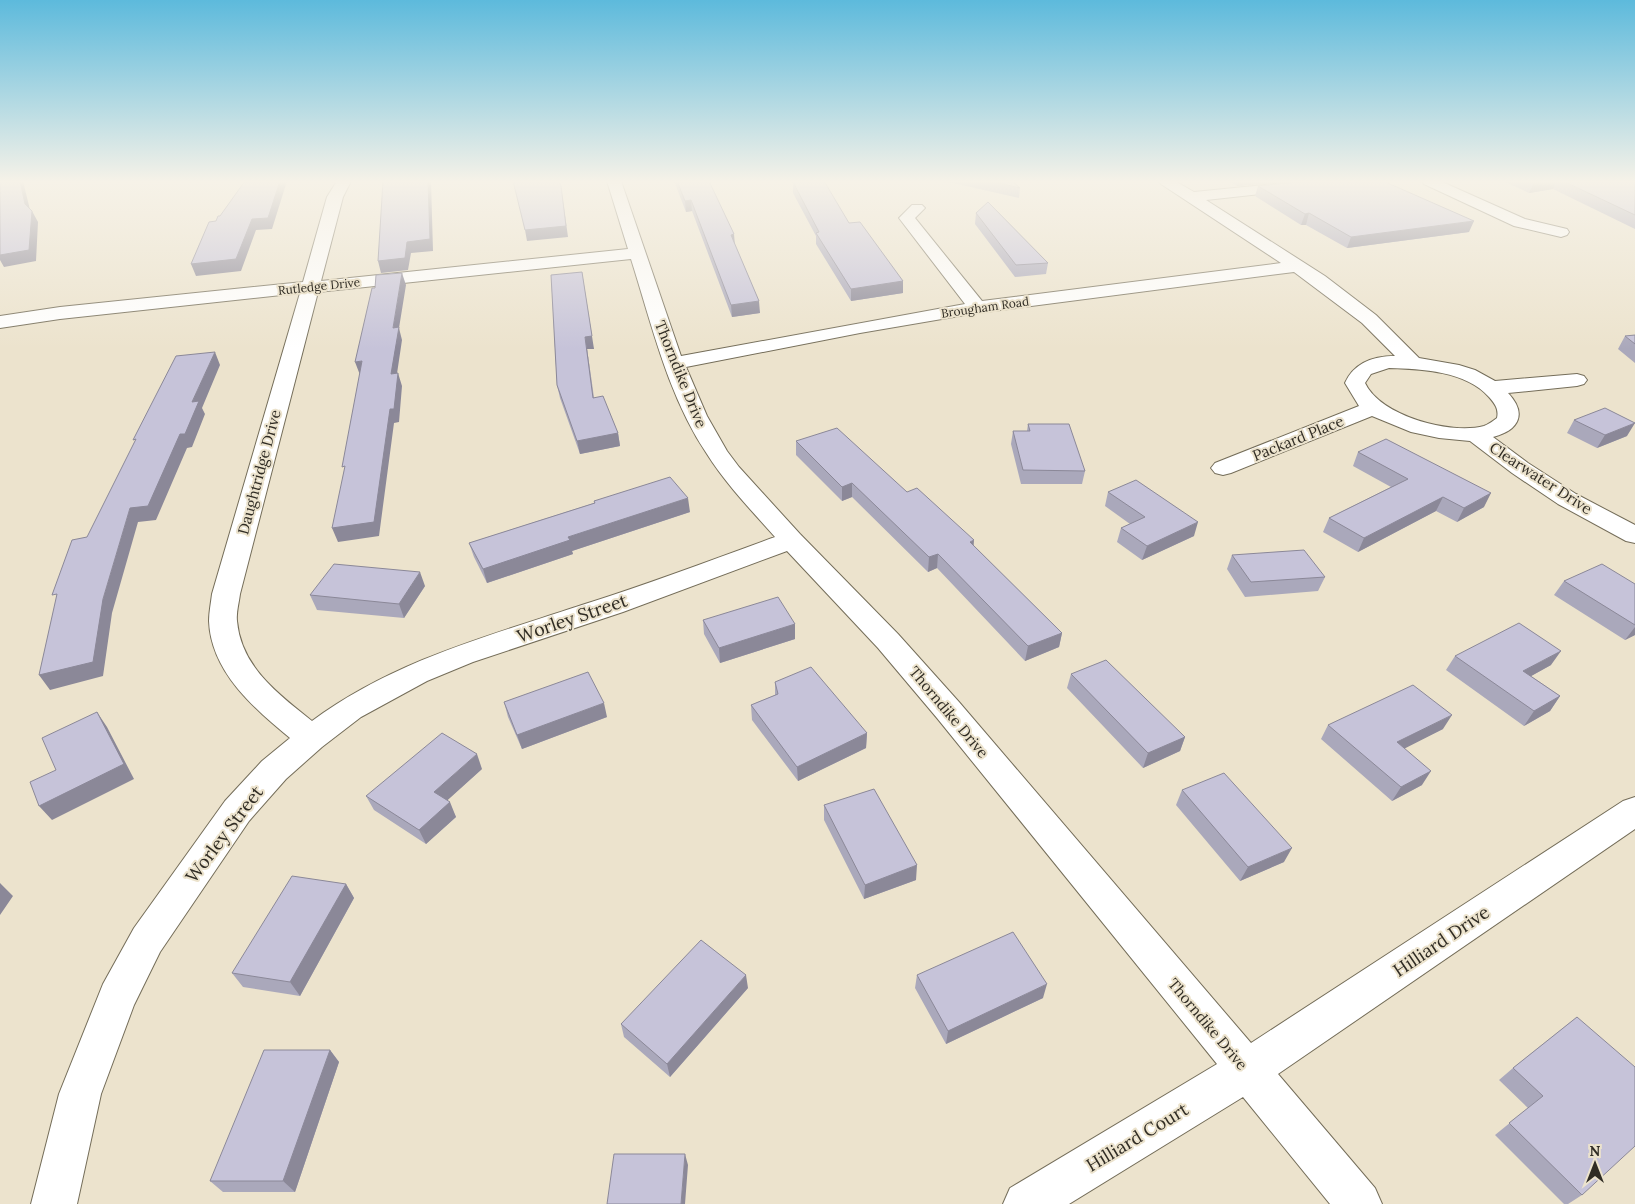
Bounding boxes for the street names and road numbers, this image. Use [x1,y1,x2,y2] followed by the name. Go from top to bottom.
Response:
[277,274,361,298] street label: Rutledge Drive
[940,293,1030,321] street label: Brougham Road
[651,318,711,430] street label: Thorndike Drive
[233,407,285,537] street label: Daughtridge Drive
[1250,411,1346,465] street label: Packard Place
[1486,438,1596,518] street label: Clearwater Drive
[514,588,630,648] street label: Worley Street
[905,662,993,762] street label: Thorndike Drive
[180,781,268,887] street label: Worley Street
[1388,900,1494,982] street label: Hilliard Drive
[1164,974,1252,1074] street label: Thorndike Drive
[1082,1098,1192,1176] street label: Hilliard Court

